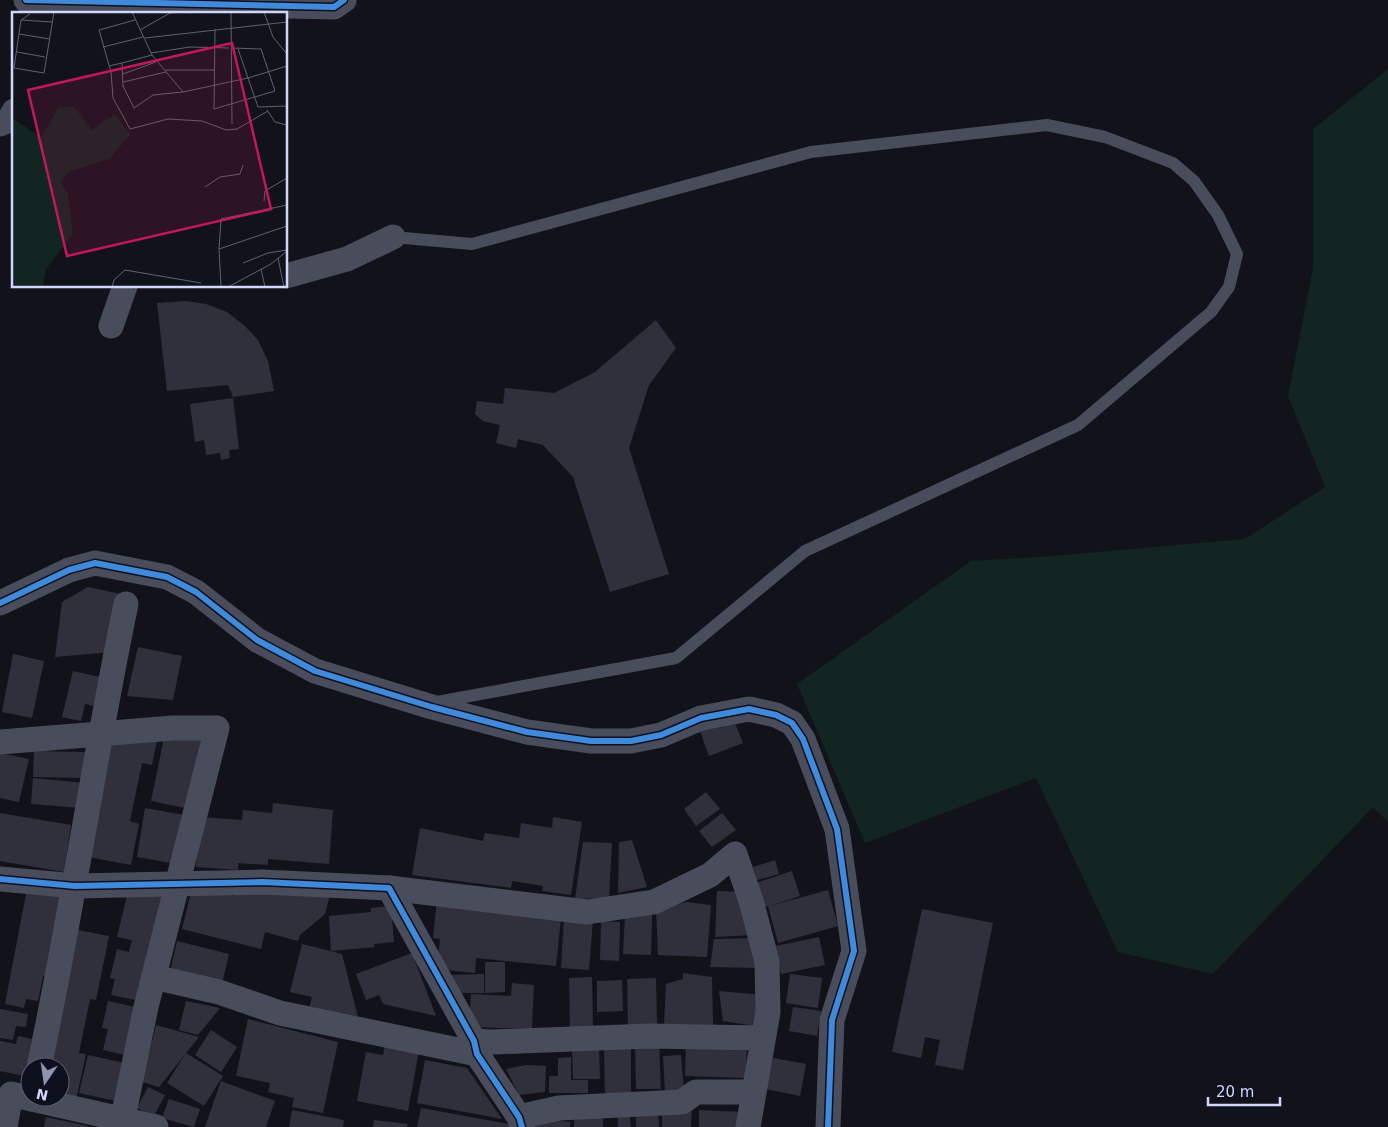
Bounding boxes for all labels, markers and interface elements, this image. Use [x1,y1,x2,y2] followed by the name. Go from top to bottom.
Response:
[12,12,288,288] inset map
[20,1057,70,1107] north arrow
[1208,1074,1280,1106] scale bar
[1216,1083,1254,1101] text: 20 m
[35,1086,50,1104] text: N

